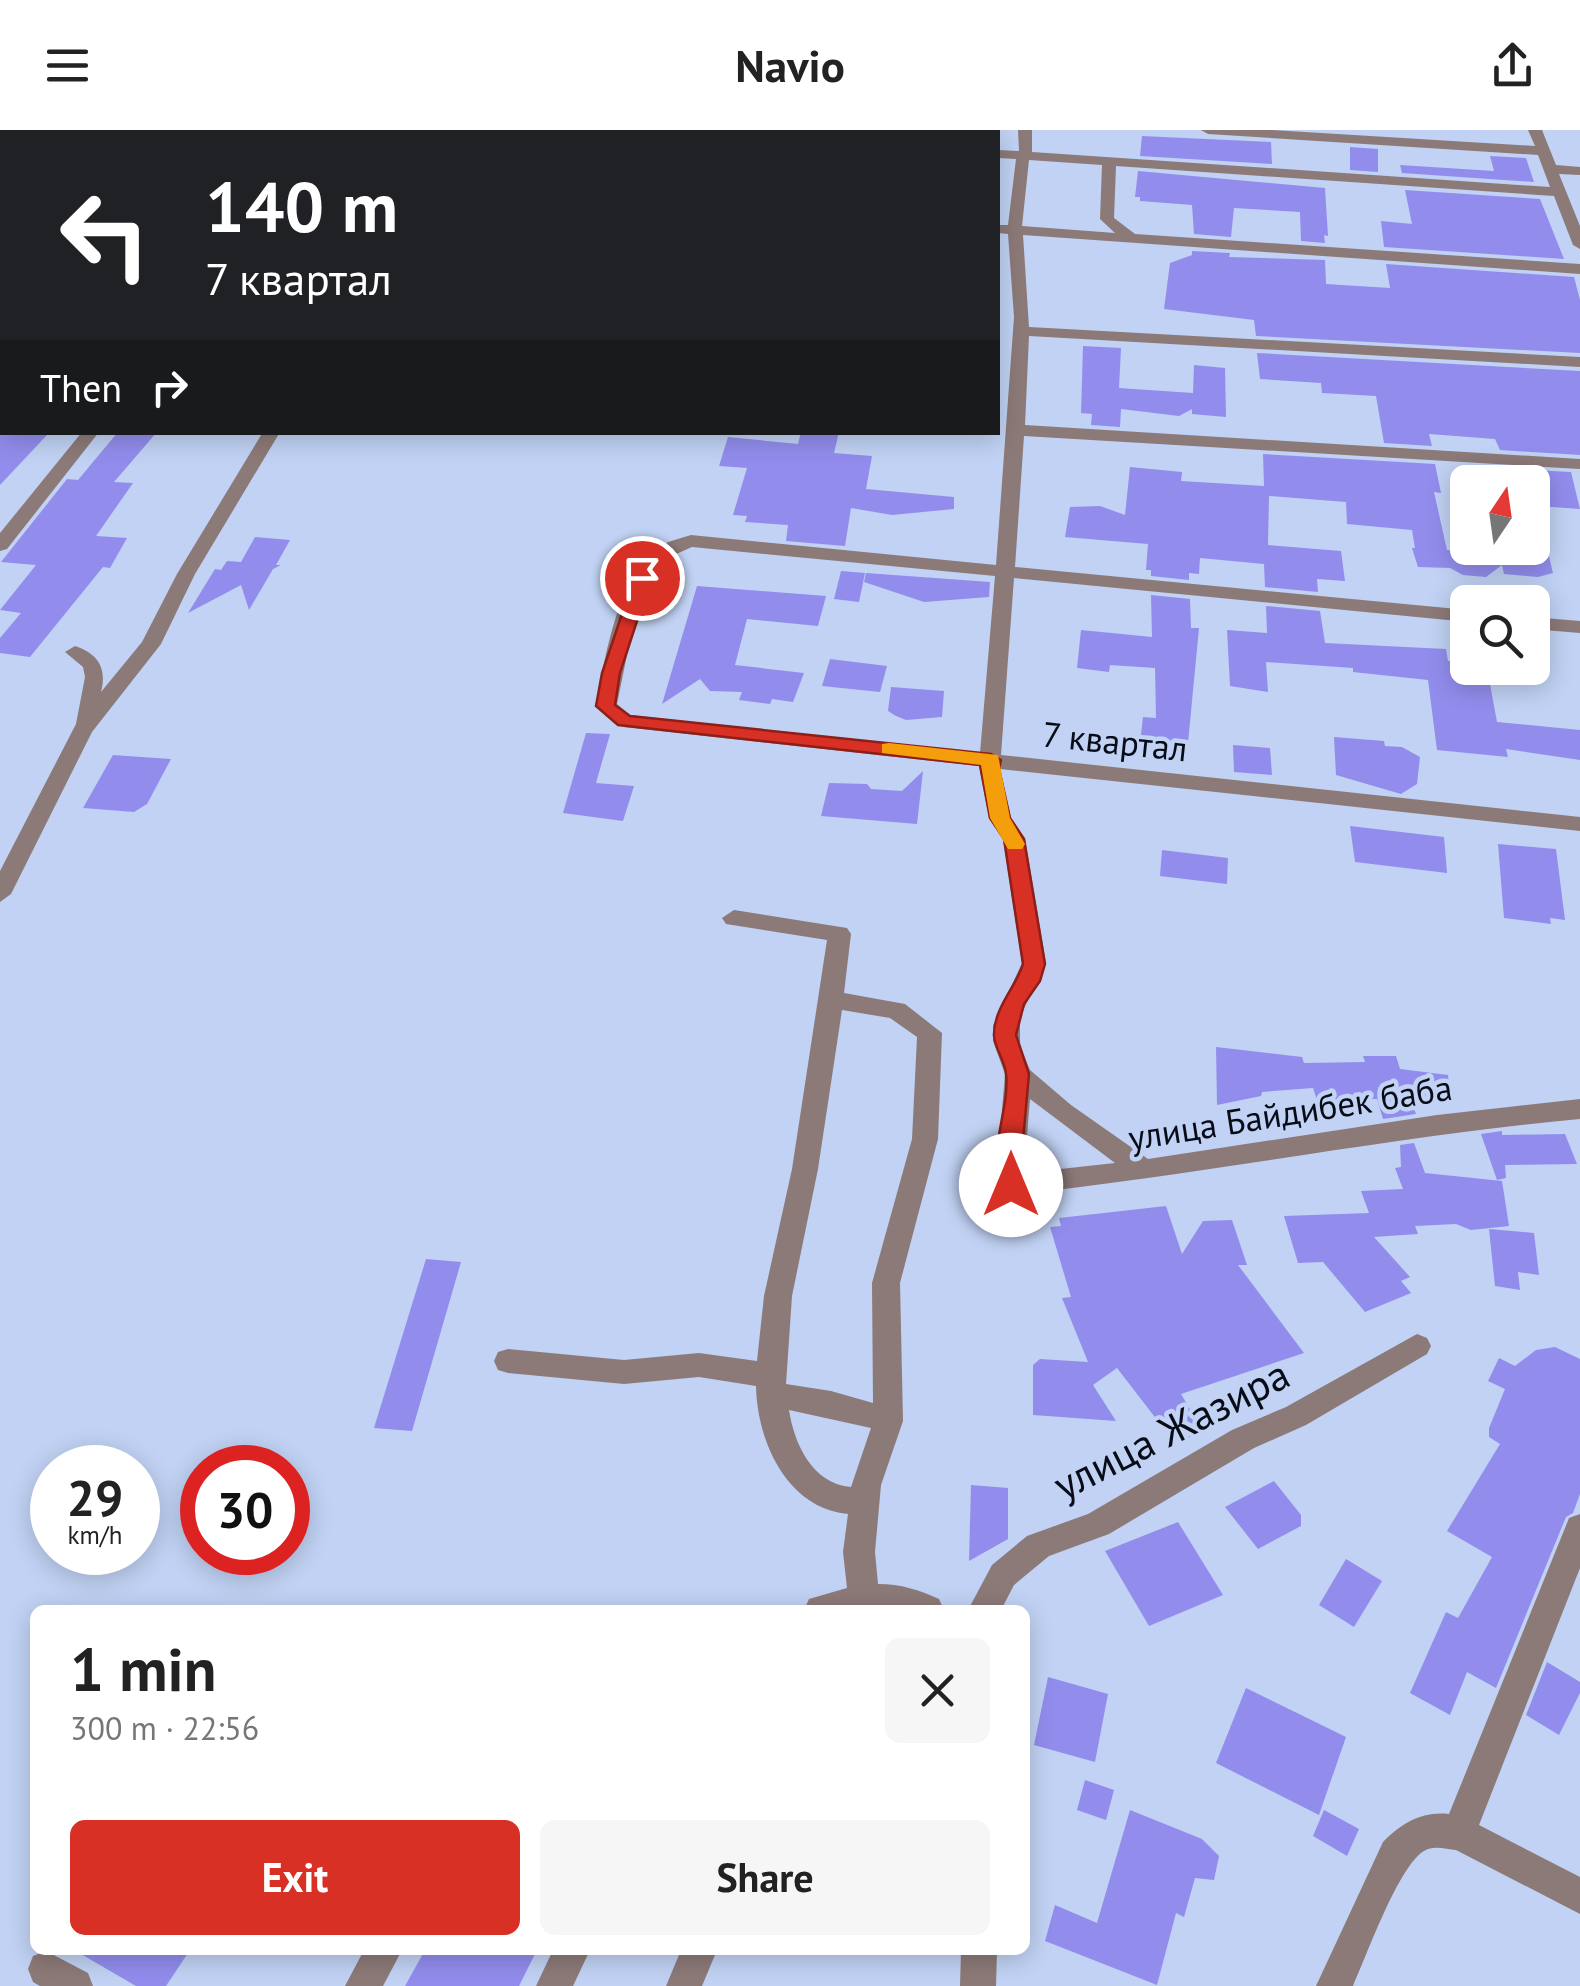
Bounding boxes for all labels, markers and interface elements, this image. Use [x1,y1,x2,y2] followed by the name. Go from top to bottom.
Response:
[735,36,845,94] text: Navio
[40,38,95,93] icon: menu
[1485,38,1540,93] icon: share
[205,161,398,251] text: 140 m
[40,170,170,300] icon: left
[205,249,392,307] text: 7 квартал
[142,360,197,415] icon: right
[40,363,122,412] text: Then
[1450,465,1550,565] north arrow
[1450,465,1550,685] map controls
[600,536,685,621] pin
[615,551,670,606] icon: arrive
[1450,585,1550,685] button: search
[1040,711,1190,771] street label: 7 квартал
[1125,1064,1455,1160] street label: улица Байдибек баба
[959,1133,1063,1237] position arrow
[1044,1346,1298,1512] street label: улица Жазира
[180,1445,310,1575] speed limit sign: 30
[67,1465,123,1530] text: 29
[68,1519,122,1551] text: km/h
[70,1630,216,1708] text: 1 min
[885,1638,990,1743] button: close
[70,1707,259,1749] text: 300 m · 22:56
[70,1820,520,1935] button: Exit
[540,1820,990,1935] button: Share

